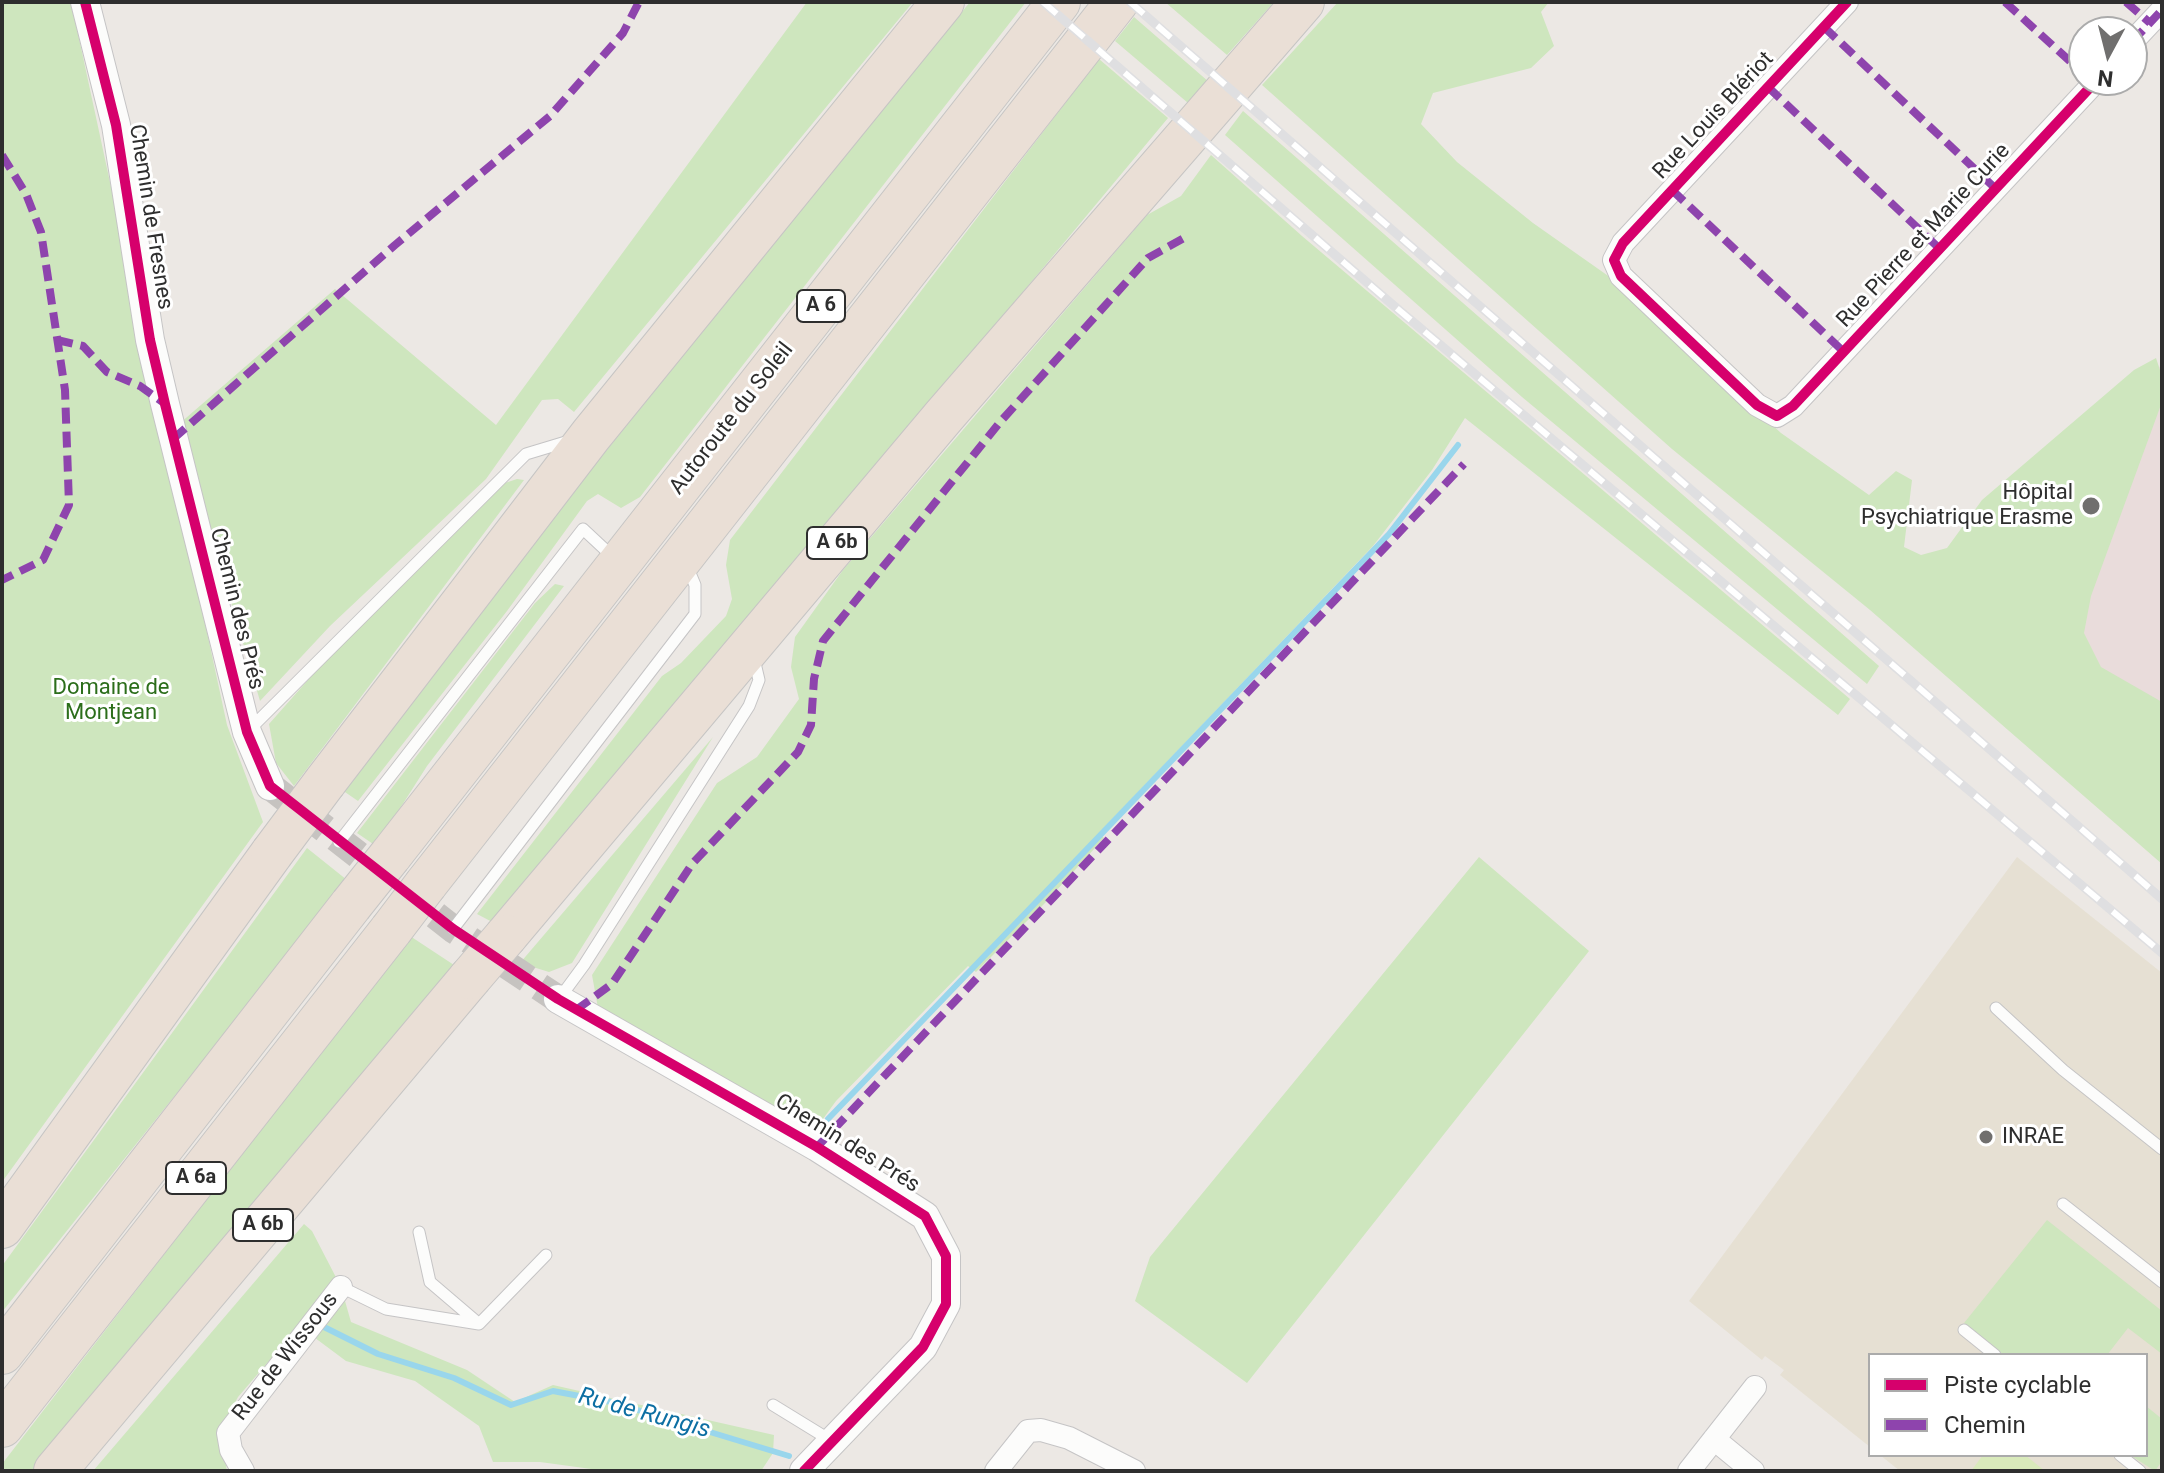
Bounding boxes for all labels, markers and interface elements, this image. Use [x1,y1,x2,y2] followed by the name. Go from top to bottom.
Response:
[2068,16,2148,96] north arrow
[1648,47,1780,185] street label: Rue Louis Blériot
[2096,65,2114,92] text: N
[122,122,178,312] street label: Chemin de Fresnes
[1832,139,2016,333] street label: Rue Pierre et Marie Curie
[797,290,845,322] road number: A 6
[665,338,799,500] street label: Autoroute du Soleil
[1861,480,2073,532] place label: Hôpital Psychiatrique Erasme
[2080,495,2102,517] marker: Hôpital Psychiatrique Erasme
[203,526,269,692] street label: Chemin des Prés
[807,527,867,559] road number: A 6b
[53,675,169,726] park label: Domaine de Montjean
[770,1089,924,1199] street label: Chemin des Prés
[2002,1124,2064,1150] place label: INRAE
[1977,1128,1995,1146] marker: INRAE
[166,1162,226,1194] road number: A 6a
[233,1209,293,1241] road number: A 6b
[228,1287,344,1427] street label: Rue de Wissous
[1868,1353,2148,1457] legend
[1944,1371,2091,1399] text: Piste cyclable
[575,1383,713,1445] water label: Ru de Rungis
[1944,1411,2026,1439] text: Chemin

